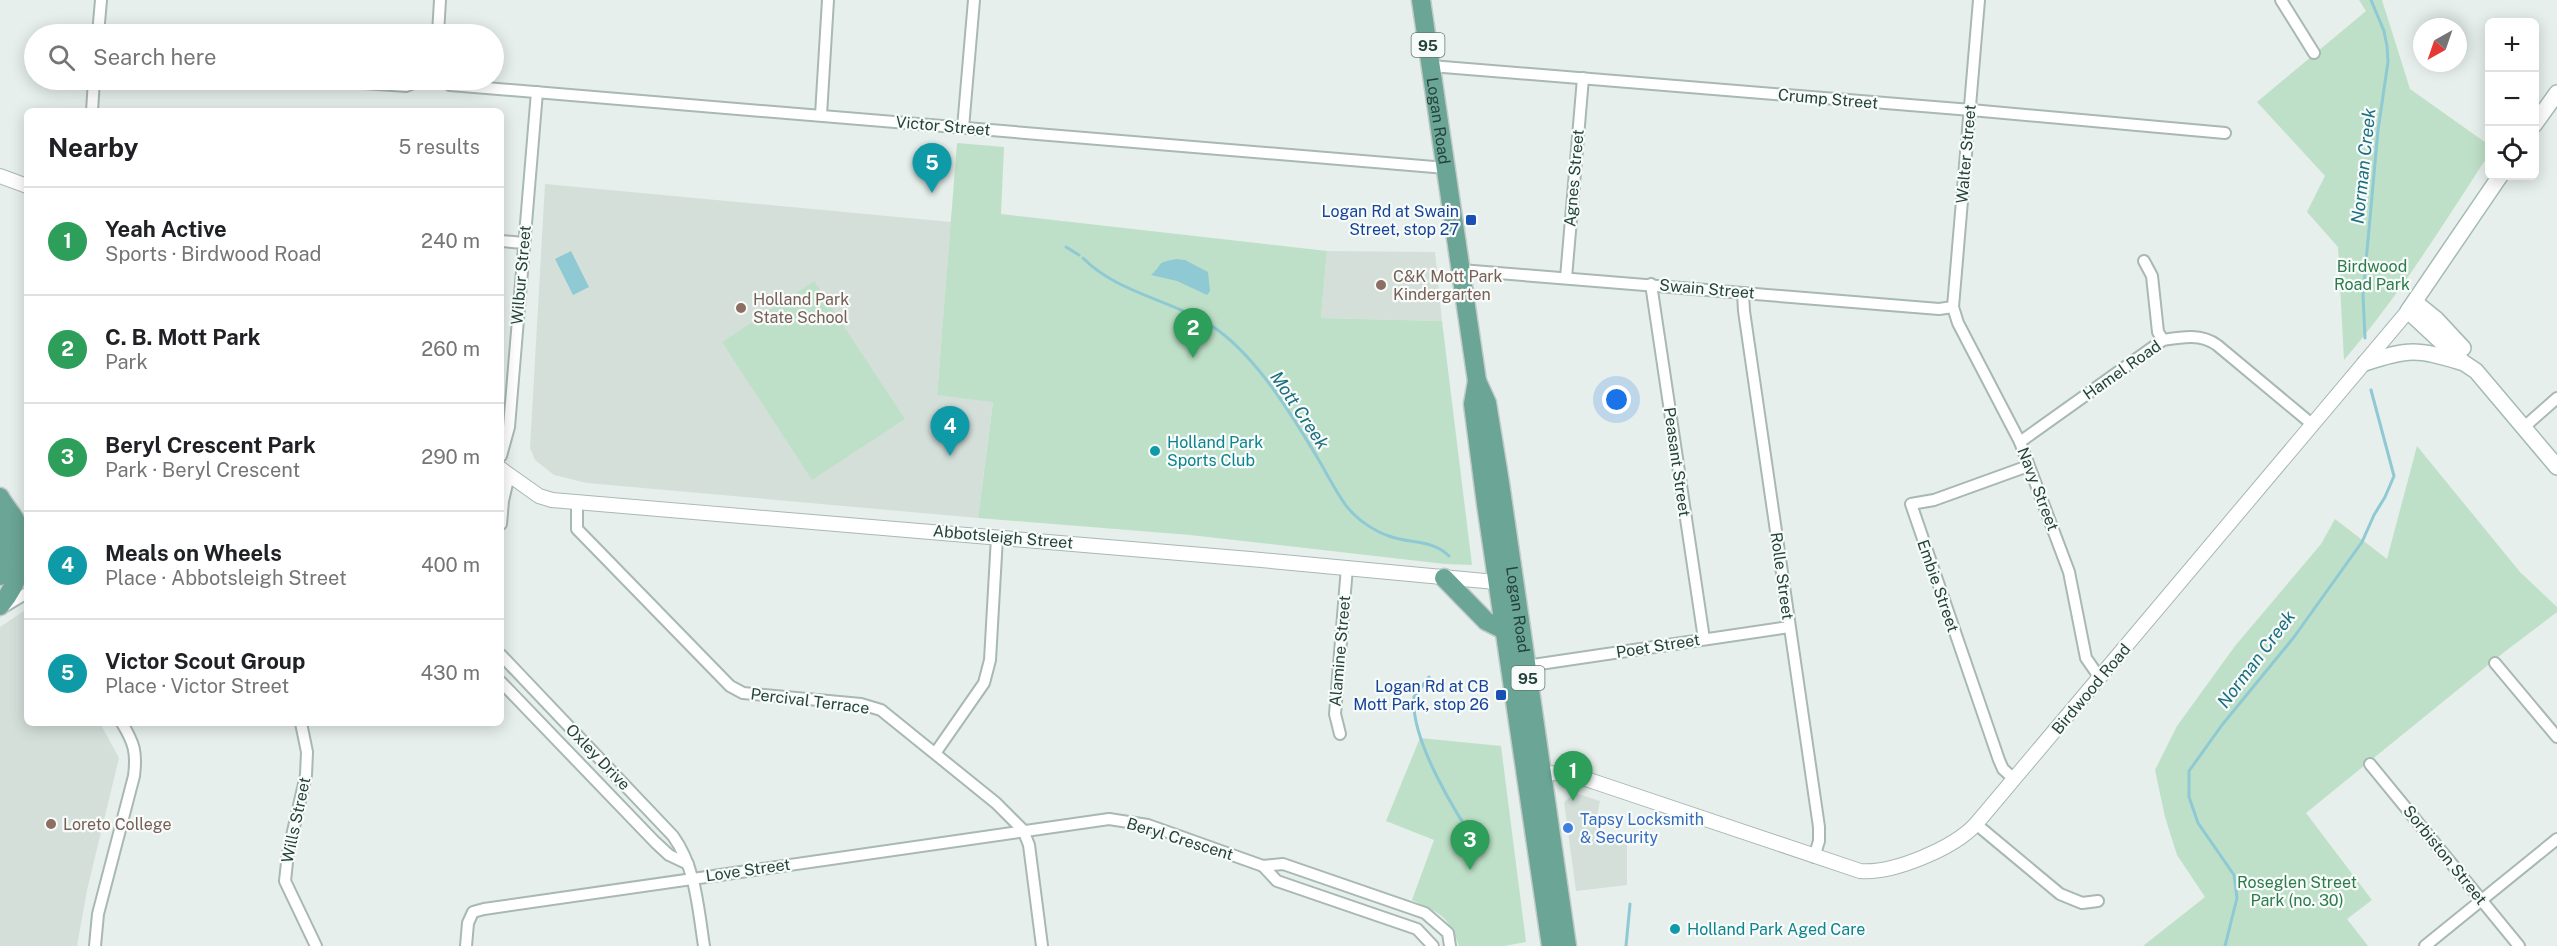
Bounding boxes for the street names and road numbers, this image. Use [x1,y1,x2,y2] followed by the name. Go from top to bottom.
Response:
[1412,33,1444,57] road number: 95
[1423,76,1455,165] street label: Logan Road
[1777,85,1879,113] street label: Crump Street
[1952,104,1980,204] street label: Walter Street
[895,112,991,140] street label: Victor Street
[1560,128,1588,228] street label: Agnes Street
[507,224,535,326] street label: Wilbur Street
[1658,275,1756,303] street label: Swain Street
[2079,336,2165,404] street label: Hamel Road
[1660,406,1694,518] street label: Peasant Street
[2013,445,2063,533] street label: Navy Street
[932,521,1074,553] street label: Abbotsleigh Street
[1766,531,1798,621] street label: Rolle Street
[1913,537,1963,635] street label: Embie Street
[1503,565,1534,654] street label: Logan Road
[1326,595,1354,707] street label: Alamine Street
[1615,630,1701,662] street label: Poet Street
[2048,640,2134,738] street label: Birdwood Road
[1512,666,1544,690] road number: 95
[750,684,870,718] street label: Percival Terrace
[562,720,634,794] street label: Oxley Drive
[278,775,314,865] street label: Wills Street
[2399,801,2491,909] street label: Sorbiston Street
[1124,814,1236,864] street label: Beryl Crescent
[704,855,792,885] street label: Love Street

